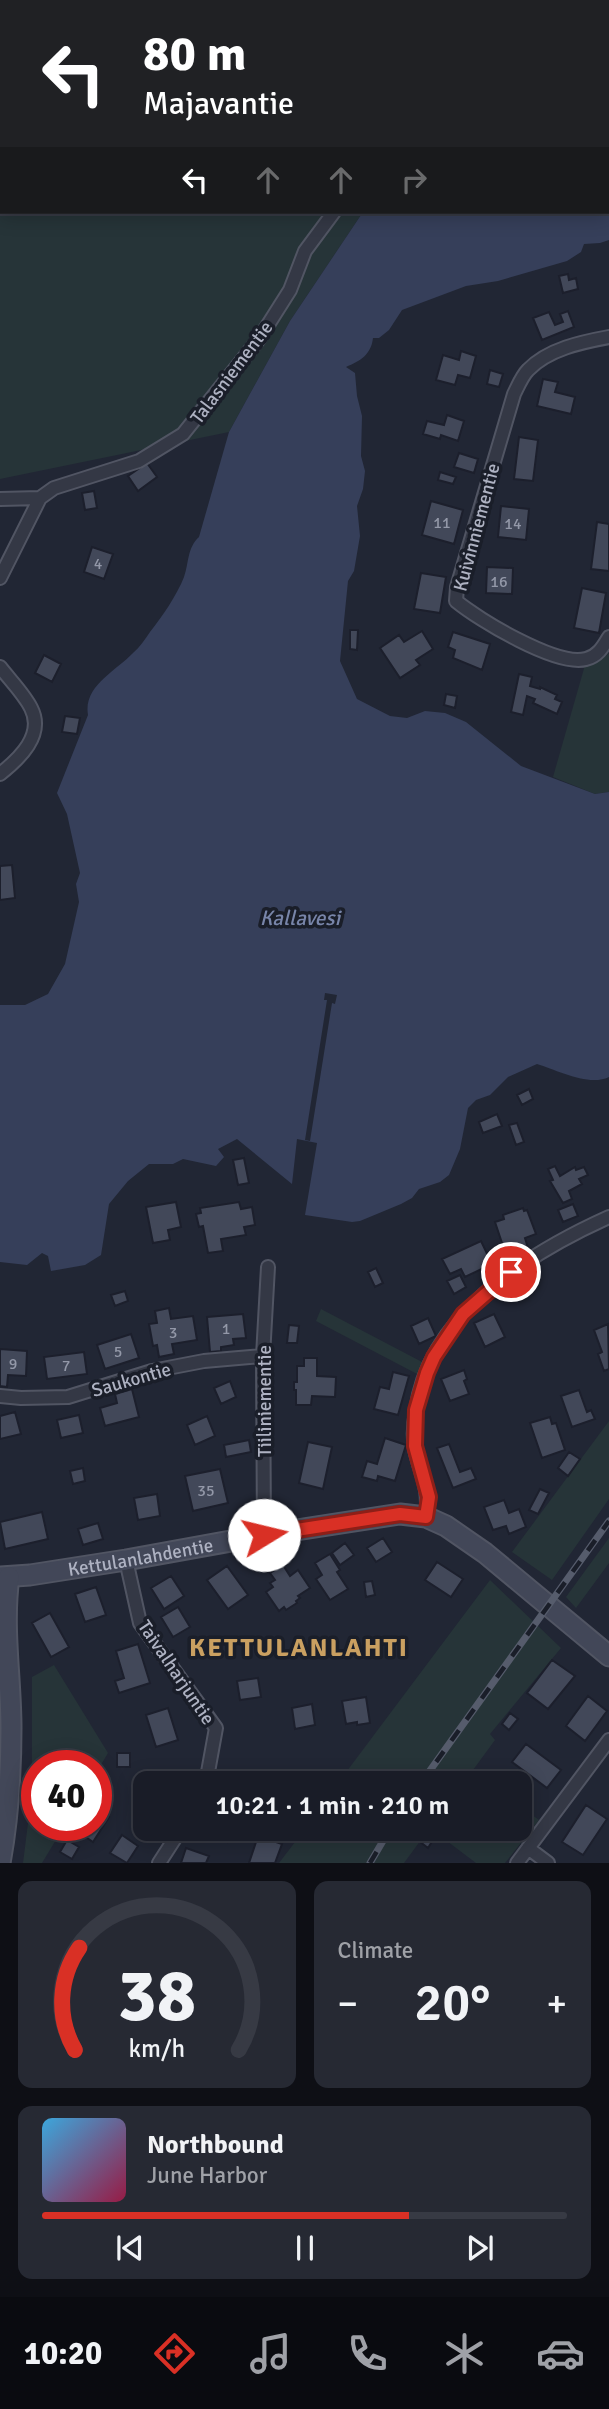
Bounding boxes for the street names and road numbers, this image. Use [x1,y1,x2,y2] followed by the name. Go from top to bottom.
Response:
[185,316,278,429] street label: Talasniementie
[448,461,506,594] street label: Kuivinniementie
[253,1345,277,1457] street label: Tiiliniementie
[89,1357,174,1403] street label: Saukontie
[66,1533,215,1582] street label: Kettulanlahdentie
[132,1616,220,1730] street label: Taivalharjuntie

